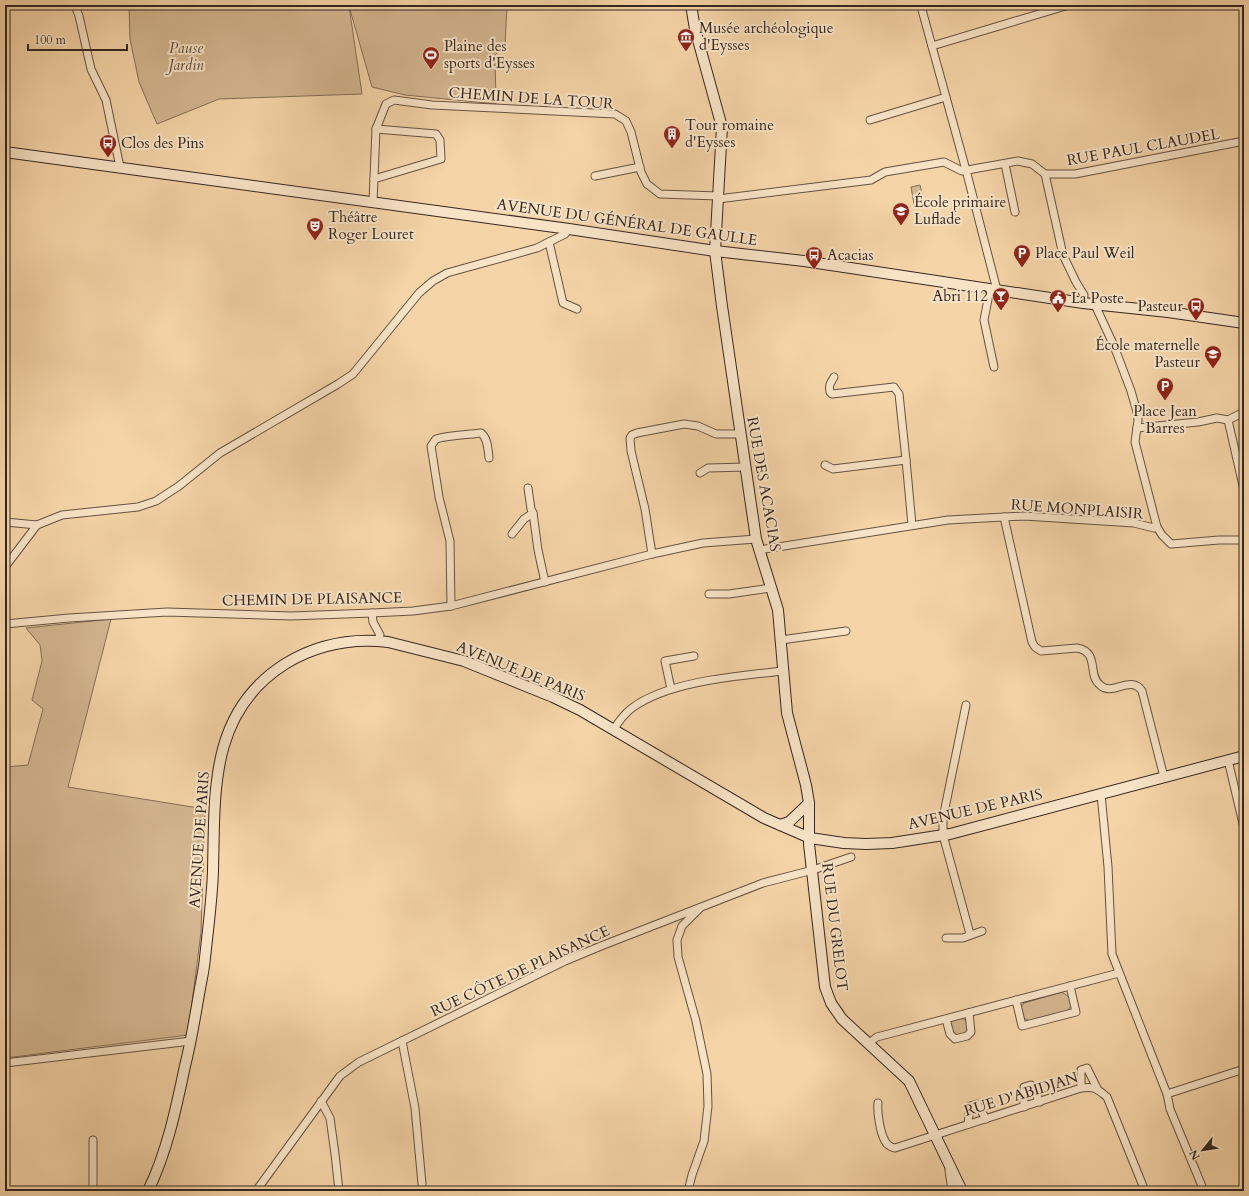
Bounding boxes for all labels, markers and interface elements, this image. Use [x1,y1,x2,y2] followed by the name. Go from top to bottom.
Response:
[699,18,834,55] place label: Musée archéologique d'Eysses
[28,26,127,52] scale bar
[676,27,696,52] museum icon: Musée archéologique d'Eysses
[34,32,67,48] text: 100 m
[444,36,535,73] place label: Plaine des sports d'Eysses
[164,38,204,75] park label: Pause Jardin
[421,45,441,70] sports icon: Plaine des sports d'Eysses
[448,82,615,114] street label: CHEMIN DE LA TOUR
[685,115,774,152] place label: Tour romaine d'Eysses
[662,124,682,149] building icon: Tour romaine d'Eysses
[1065,124,1222,170] street label: RUE PAUL CLAUDEL
[98,133,118,158] bus stop icon: Clos des Pins
[121,133,204,153] place label: Clos des Pins
[914,192,1006,229] place label: École primaire Luflade
[496,194,758,250] street label: AVENUE DU GÉNÉRAL DE GAULLE
[891,201,911,226] school or university icon: École primaire Luflade
[328,207,414,244] place label: Théâtre Roger Louret
[305,216,325,241] theatre icon: Théâtre Roger Louret
[1012,243,1032,268] parking icon: Place Paul Weil
[1035,243,1135,263] place label: Place Paul Weil
[804,245,824,270] bus stop icon: Acacias
[827,245,874,265] place label: Acacias
[933,286,988,306] place label: Abri 112
[991,286,1011,311] bar icon: Abri 112
[1048,288,1068,313] public building icon: La Poste
[1071,288,1124,308] place label: La Poste
[1137,296,1184,316] place label: Pasteur
[1186,296,1206,321] bus stop icon: Pasteur
[1095,335,1201,372] place label: École maternelle Pasteur
[1203,344,1223,369] school or university icon: École maternelle Pasteur
[1155,376,1175,401] parking icon: Place Jean Barres
[1133,401,1197,438] place label: Place Jean Barres
[742,415,786,553] street label: RUE DES ACACIAS
[1010,494,1144,524] street label: RUE MONPLAISIR
[222,587,402,611] street label: CHEMIN DE PLAISANCE
[454,636,588,706] street label: AVENUE DE PARIS
[184,771,214,909] street label: AVENUE DE PARIS
[906,784,1044,834] street label: AVENUE DE PARIS
[817,862,853,992] street label: RUE DU GRELOT
[427,921,613,1021] street label: RUE CÔTE DE PLAISANCE
[962,1067,1081,1121] street label: RUE D'ABIDJAN
[1183,1130,1223,1170] north arrow
[1186,1146,1204,1163] text: N

